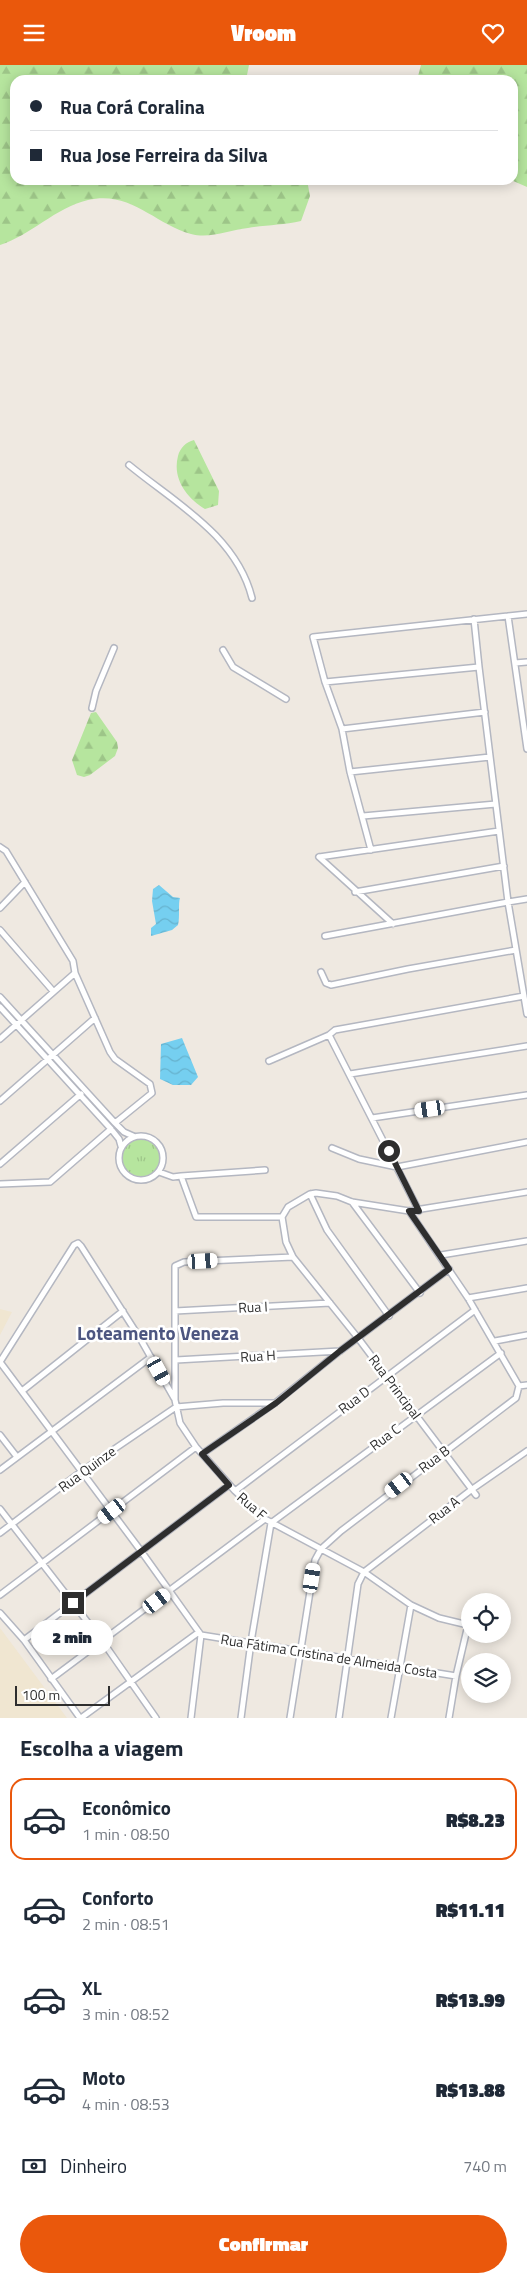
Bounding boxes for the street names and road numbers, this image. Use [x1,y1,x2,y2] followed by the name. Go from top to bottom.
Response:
[238,1295,268,1318] street label: Rua I
[240,1344,276,1367] street label: Rua H
[364,1350,427,1424] street label: Rua Principal
[333,1381,374,1419] street label: Rua D
[365,1418,405,1455] street label: Rua C
[54,1440,120,1497] street label: Rua Quinze
[414,1440,454,1477] street label: Rua B
[233,1487,272,1525] street label: Rua F
[424,1490,464,1528] street label: Rua A
[219,1628,439,1683] street label: Rua Fátima Cristina de Almeida Costa

